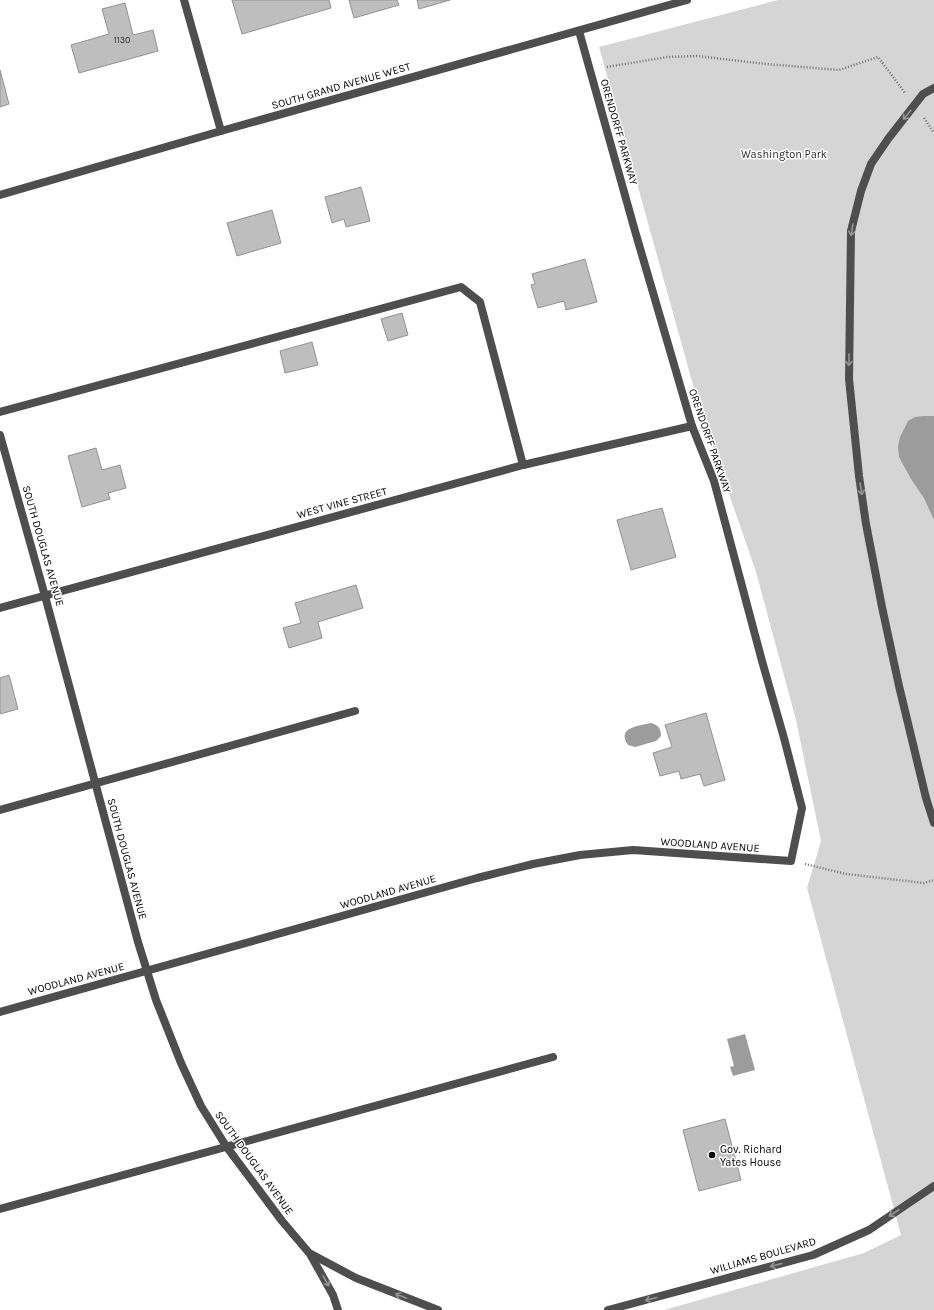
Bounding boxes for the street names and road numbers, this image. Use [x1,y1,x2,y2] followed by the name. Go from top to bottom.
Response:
[270,60,412,112] street label: SOUTH GRAND AVENUE WEST
[598,77,640,187] street label: ORENDORFF PARKWAY
[686,387,734,495] street label: ORENDORFF PARKWAY
[20,484,66,608] street label: SOUTH DOUGLAS AVENUE
[295,485,389,521] street label: WEST VINE STREET
[105,797,149,921] street label: SOUTH DOUGLAS AVENUE
[660,835,760,855] street label: WOODLAND AVENUE
[338,872,438,912] street label: WOODLAND AVENUE
[26,960,126,998] street label: WOODLAND AVENUE
[212,1109,296,1217] street label: SOUTH DOUGLAS AVENUE
[708,1235,818,1277] street label: WILLIAMS BOULEVARD

